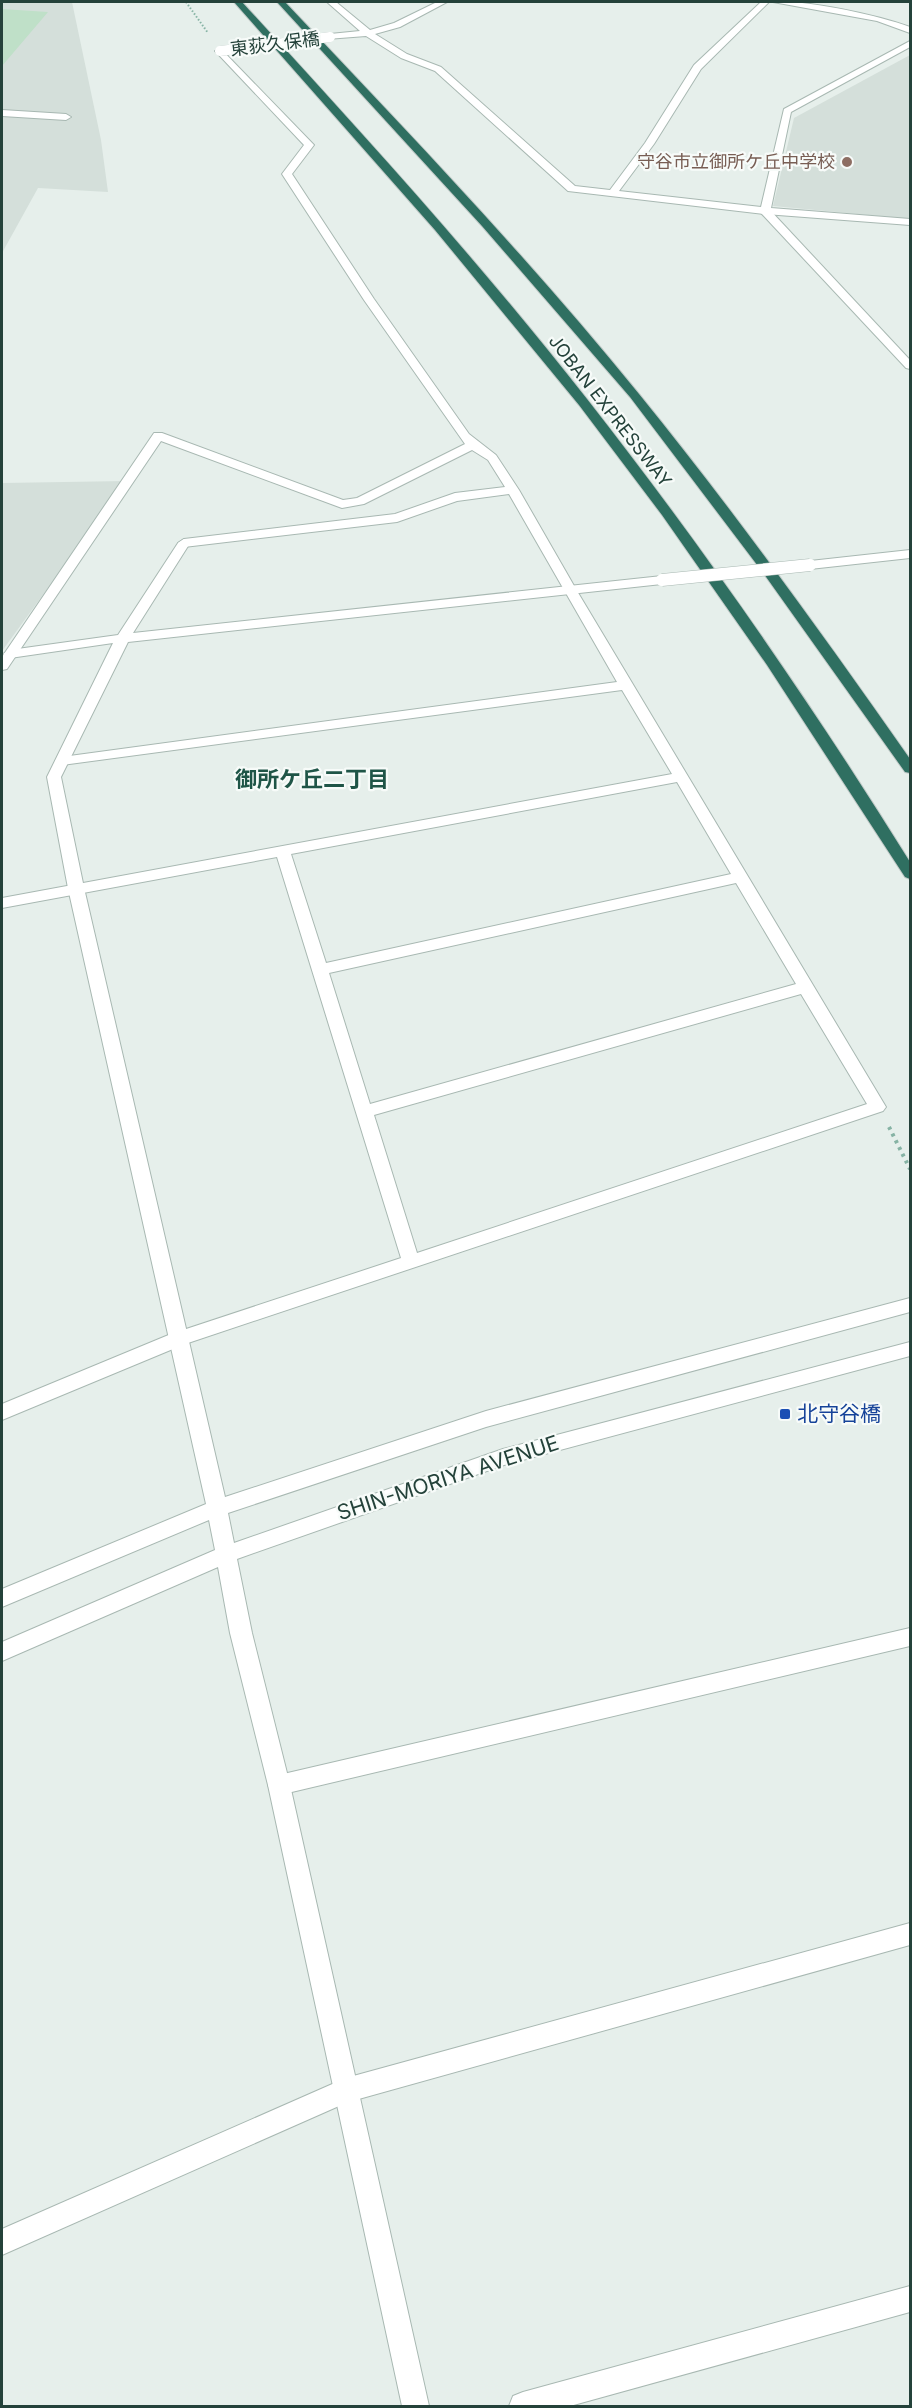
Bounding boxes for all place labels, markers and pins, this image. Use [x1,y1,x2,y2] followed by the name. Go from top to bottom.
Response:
[637,151,835,172] place label: 守谷市立御所ケ丘中学校
[840,155,854,169] marker: 守谷市立御所ケ丘中学校
[797,1401,881,1426] place label: 北守谷橋
[778,1407,792,1421] marker: 北守谷橋

